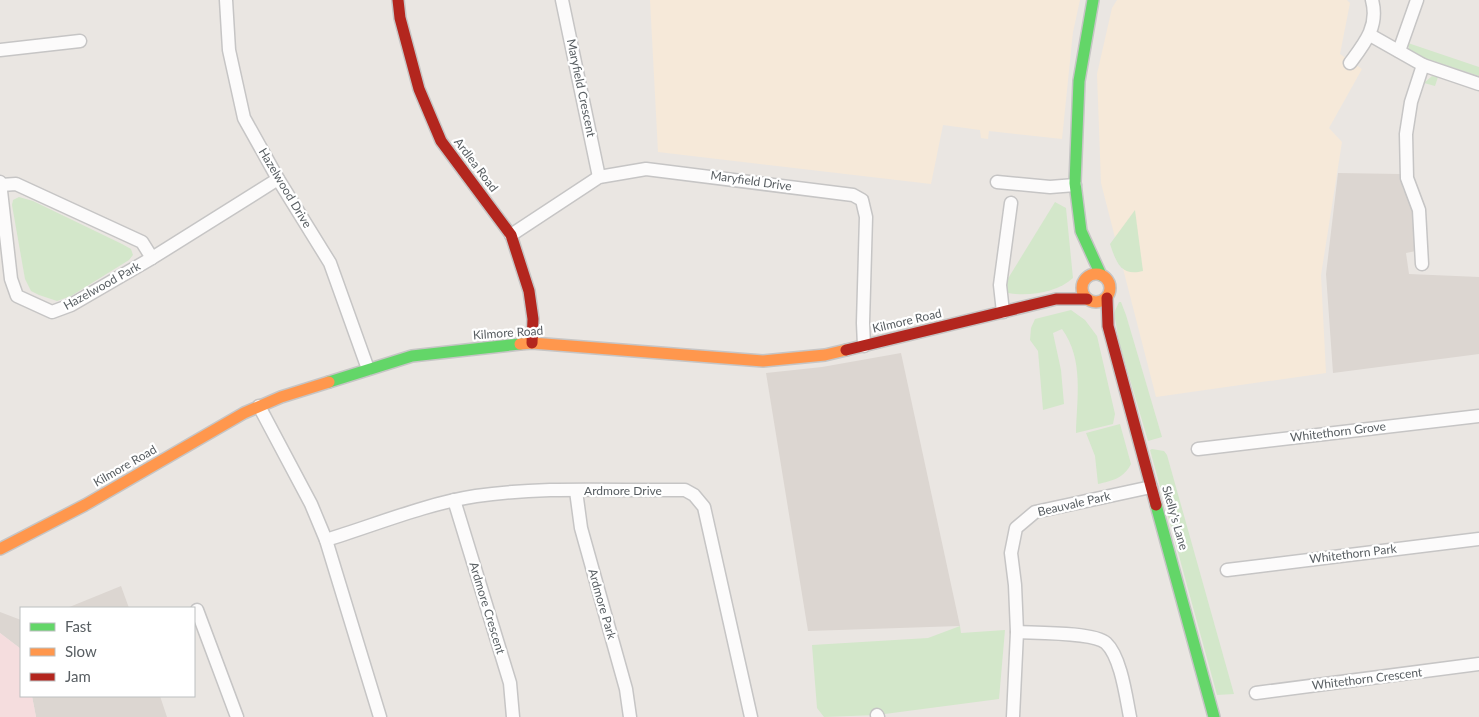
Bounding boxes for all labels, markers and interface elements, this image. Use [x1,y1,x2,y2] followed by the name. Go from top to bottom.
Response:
[564,38,599,139] street label: Maryfield Crescent
[451,135,502,195] street label: Ardlea Road
[256,145,315,231] street label: Hazelwood Drive
[709,167,793,194] street label: Maryfield Drive
[61,258,144,313] street label: Hazelwood Park
[871,305,943,336] street label: Kilmore Road
[472,323,544,342] street label: Kilmore Road
[1289,418,1387,445] street label: Whitethorn Grove
[90,441,159,490] street label: Kilmore Road
[584,483,662,498] street label: Ardmore Drive
[1159,484,1192,552] street label: Skelly's Lane
[1036,488,1113,519] street label: Beauvale Park
[1308,541,1398,566] street label: Whitethorn Park
[466,560,509,656] street label: Ardmore Crescent
[585,567,620,642] street label: Ardmore Park
[20,607,195,697] legend
[65,617,92,635] text: Fast
[65,642,97,660] text: Slow
[1311,664,1424,693] street label: Whitethorn Crescent
[65,667,91,685] text: Jam

